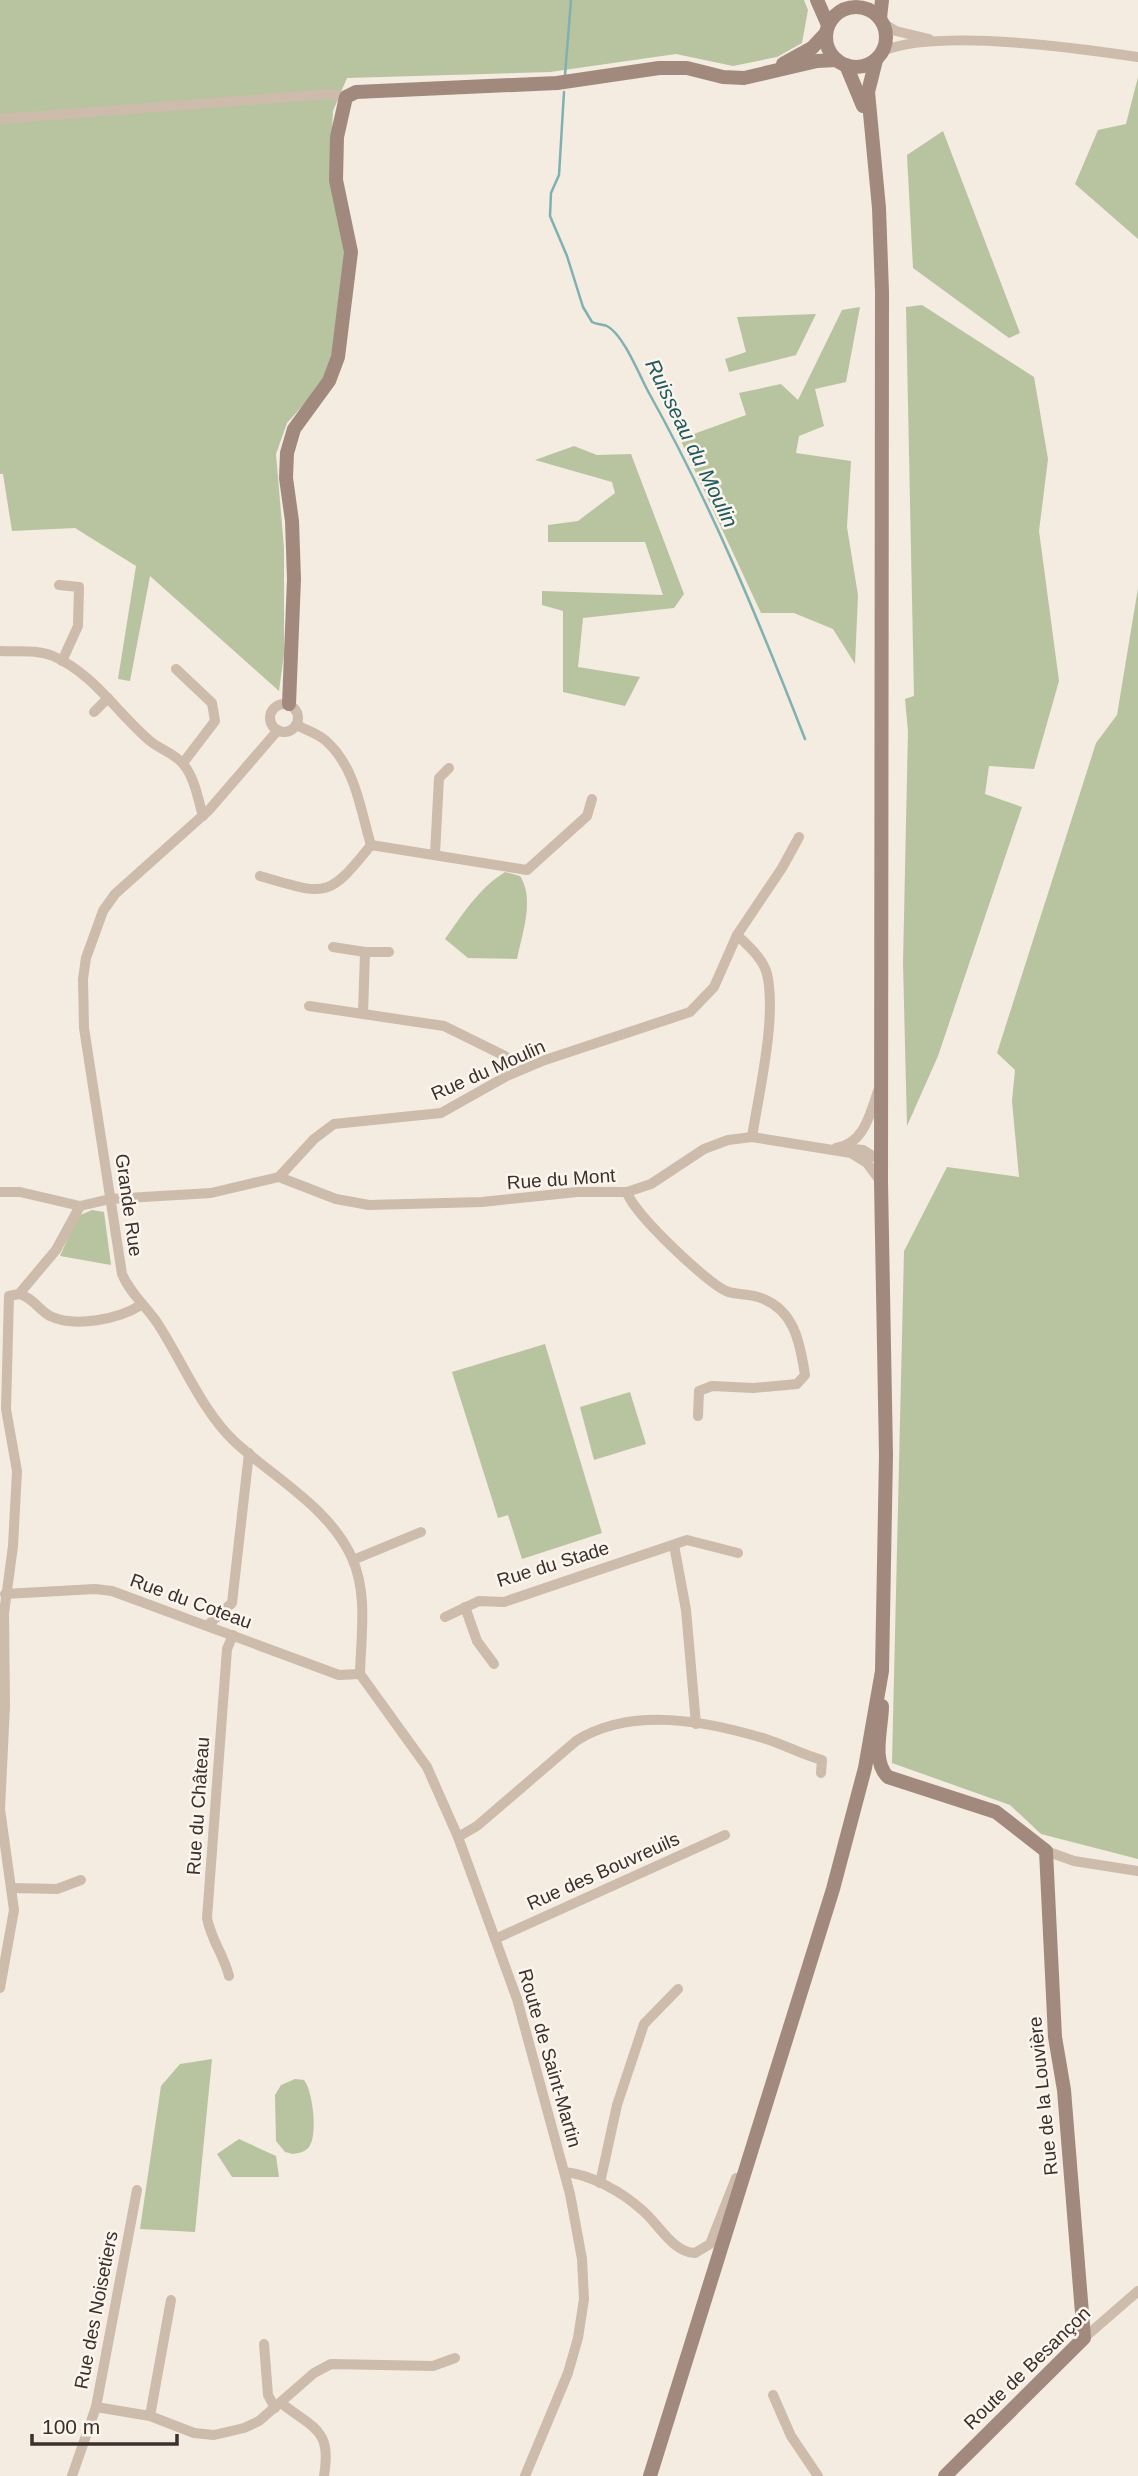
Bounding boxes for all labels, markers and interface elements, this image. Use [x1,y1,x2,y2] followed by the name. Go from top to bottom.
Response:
[641,355,743,531] water label: Ruisseau du Moulin
[428,1035,548,1105] street label: Rue du Moulin
[111,1152,147,1258] street label: Grande Rue
[506,1165,617,1193] street label: Rue du Mont
[494,1537,612,1591] street label: Rue du Stade
[127,1569,255,1633] street label: Rue du Coteau
[183,1736,213,1876] street label: Rue du Château
[523,1828,683,1914] street label: Rue des Bouvreuils
[514,1966,586,2150] street label: Route de Saint-Martin
[1024,2016,1062,2176] street label: Rue de la Louvière
[70,2229,122,2391] street label: Rue des Noisetiers
[960,2302,1094,2434] street label: Route de Besançon
[32,2402,177,2446] scale bar
[42,2415,100,2438] text: 100 m

